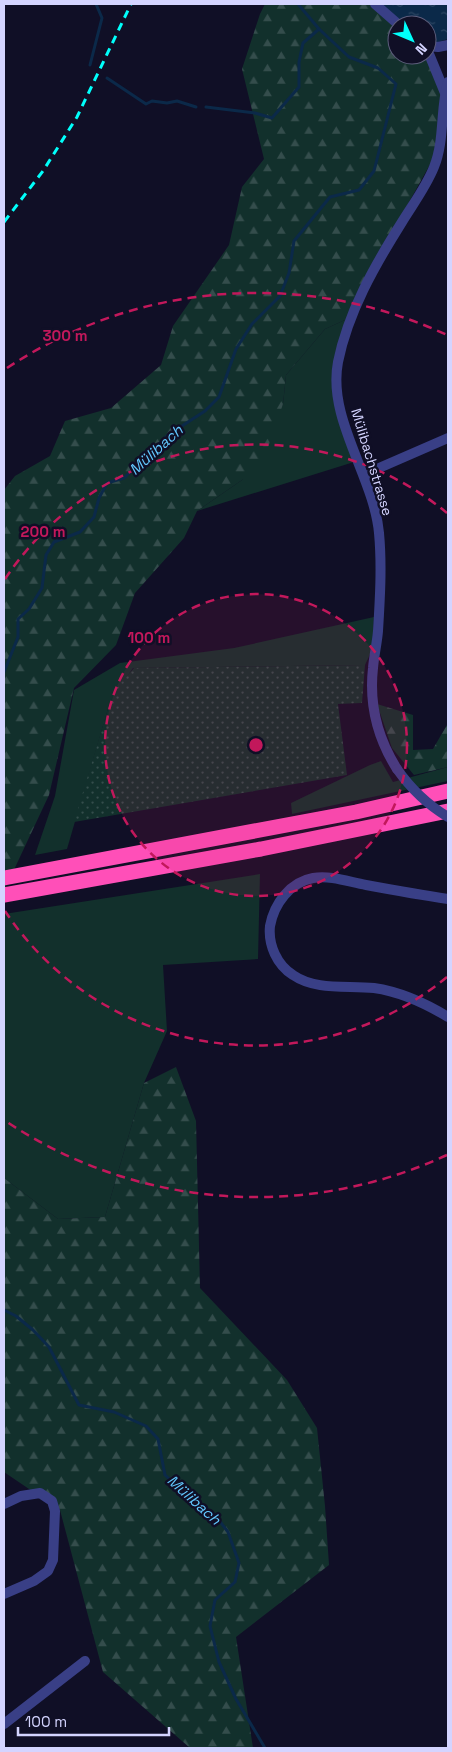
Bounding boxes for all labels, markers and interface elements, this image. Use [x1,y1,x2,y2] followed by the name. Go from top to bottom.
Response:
[387,15,437,65] north arrow
[412,39,431,59] text: N
[42,326,88,345] text: 300 m
[347,406,397,518] street label: Mülibachstrasse
[125,420,187,479] water label: Mülibach
[21,522,65,541] text: 200 m
[128,628,170,647] text: 100 m
[247,736,265,754] centre of rings
[164,1471,226,1529] water label: Mülibach
[18,1704,169,1736] scale bar
[25,1712,67,1731] text: 100 m

